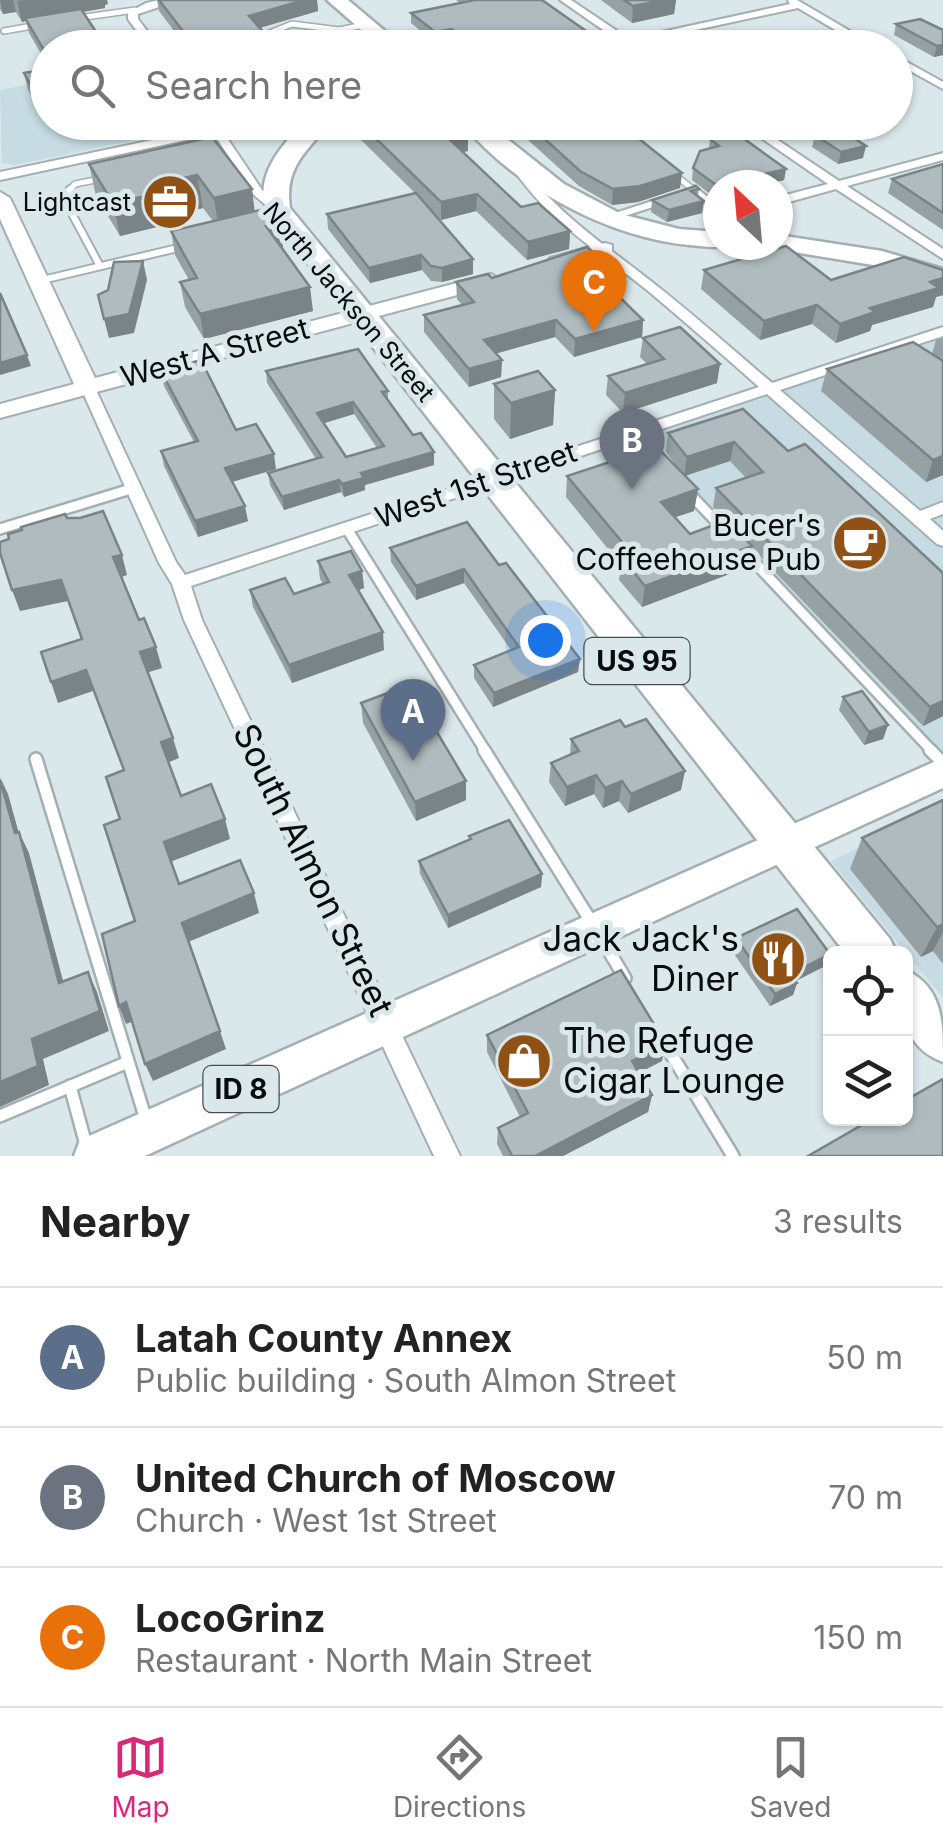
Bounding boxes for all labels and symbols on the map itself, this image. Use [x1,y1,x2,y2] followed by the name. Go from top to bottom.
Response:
[703,170,793,260] north arrow
[140,172,200,232] office icon: Lightcast
[23,187,131,217] place label: Lightcast
[257,196,441,408] street label: North Jackson Street
[562,250,626,332] pin: C
[117,310,313,394] street label: West A Street
[600,408,664,490] pin: B
[370,433,581,535] street label: West 1st Street
[575,507,821,577] place label: Bucer's Coffeehouse Pub
[830,513,890,573] cafe icon: Bucer's Coffeehouse Pub
[520,615,571,666] your location
[584,638,690,684] road number: US 95
[380,678,446,761] pin: A
[225,717,403,1022] street label: South Almon Street
[543,917,739,999] place label: Jack Jack's Diner
[748,929,808,989] restaurant icon: Jack Jack's Diner
[563,1019,785,1101] place label: The Refuge Cigar Lounge
[494,1031,554,1091] shop icon: The Refuge Cigar Lounge
[204,1066,278,1112] road number: ID 8

